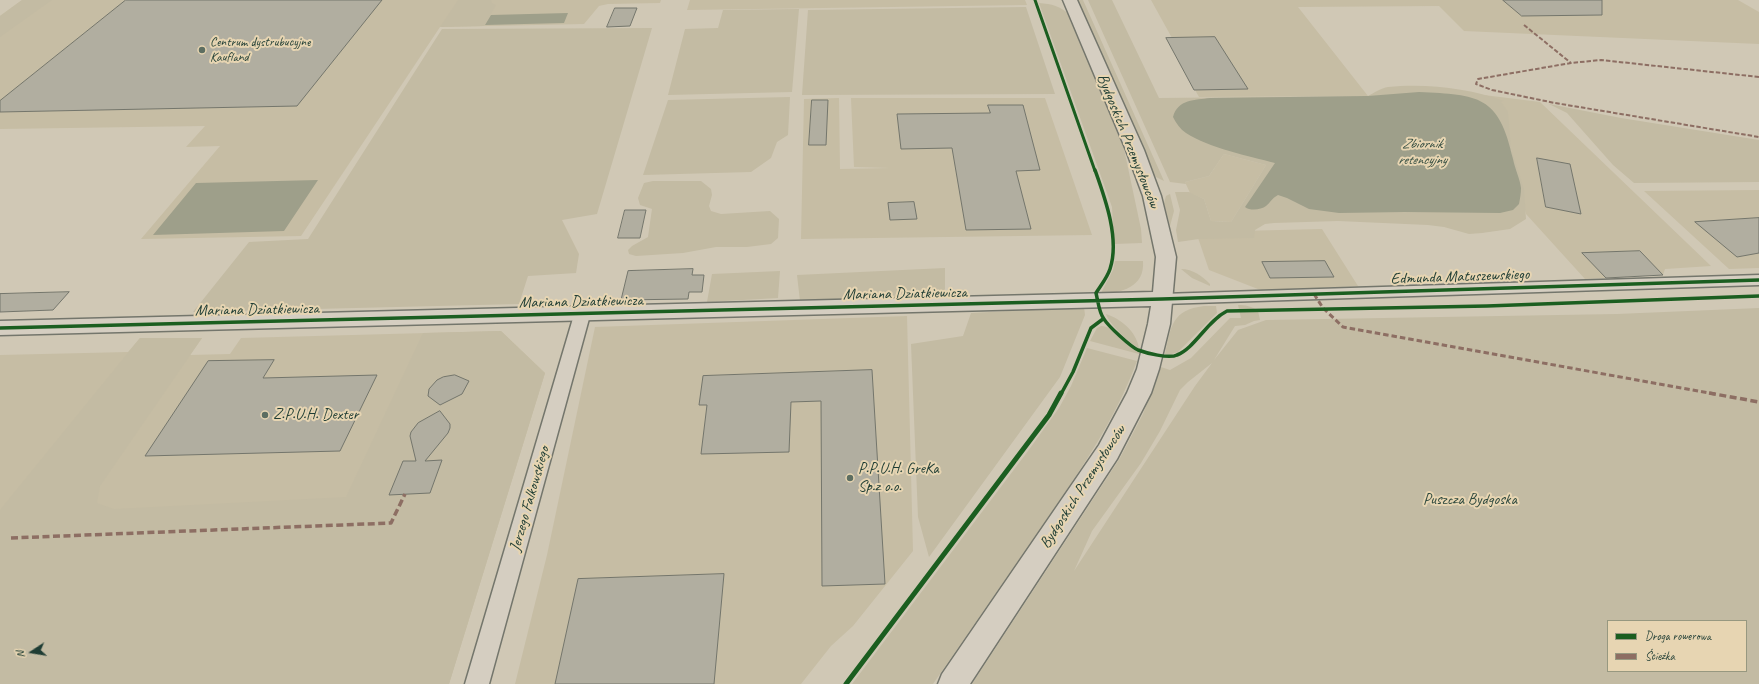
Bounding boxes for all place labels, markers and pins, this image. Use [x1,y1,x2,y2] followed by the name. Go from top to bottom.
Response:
[210,35,310,66] place label: Centrum dystrubucyjne Kaufland
[197,45,207,55] marker: Centrum dystrubucyjne Kaufland
[273,405,358,425] place label: Z.P.U.H. Dexter
[260,410,270,420] marker: Z.P.U.H. Dexter
[858,459,939,497] place label: P.P.U.H. GreKa Sp.z o.o.
[845,473,855,483] marker: P.P.U.H. GreKa Sp.z o.o.

